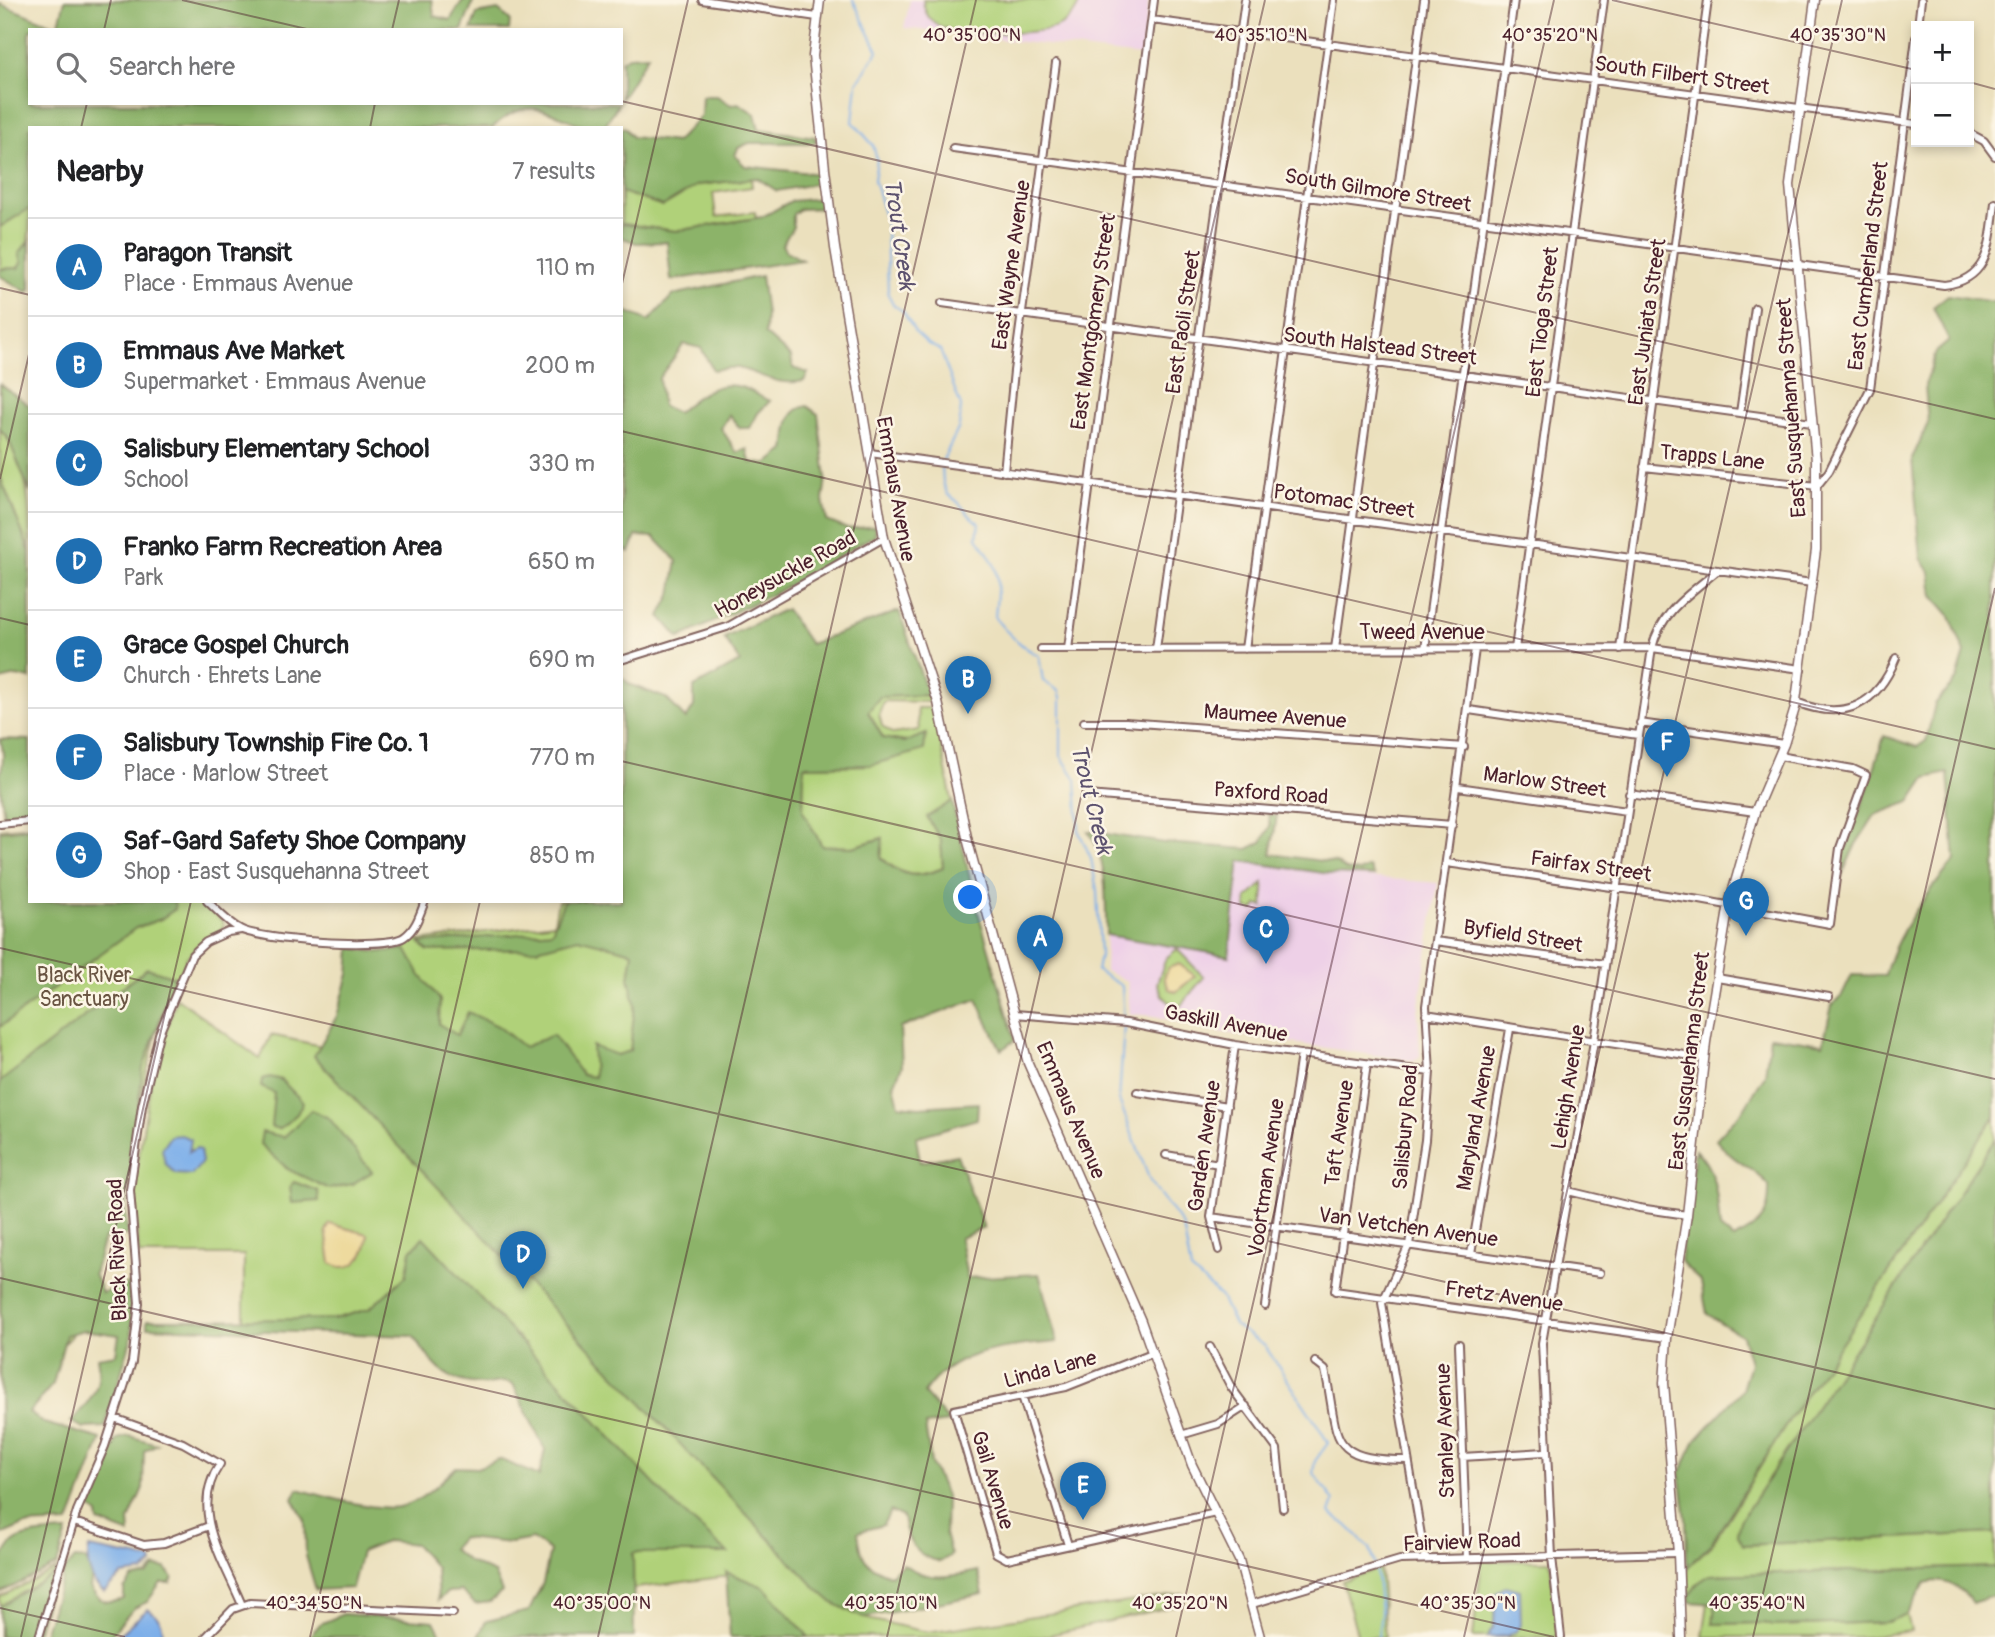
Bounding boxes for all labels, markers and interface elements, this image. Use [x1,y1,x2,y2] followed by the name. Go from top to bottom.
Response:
[1911,21,1974,147] map controls
[1911,21,1974,84] button: +
[923,24,1021,47] text: 40°35'00"N
[1215,24,1307,47] text: 40°35'10"N
[1502,24,1598,47] text: 40°35'20"N
[1790,24,1886,47] text: 40°35'30"N
[28,28,623,105] search box
[52,48,90,86] icon: search
[1593,50,1772,101] street label: South Filbert Street
[108,51,235,83] text: Search here
[1911,84,1974,147] button: −
[56,153,143,190] text: Nearby
[512,157,595,186] text: 7 results
[1842,159,1895,372] street label: East Cumberland Street
[1283,162,1474,219] street label: South Gilmore Street
[877,176,922,294] water label: Trout Creek
[986,178,1037,352] street label: East Wayne Avenue
[1065,212,1122,432] street label: East Montgomery Street
[1622,236,1673,407] street label: East Juniata Street
[123,237,292,269] text: Paragon Transit
[1520,245,1565,399] street label: East Tioga Street
[1160,248,1207,396] street label: East Paoli Street
[72,253,86,282] text: A
[536,253,595,282] text: 110 m
[123,269,353,298] text: Place · Emmaus Avenue
[1770,297,1813,519] street label: East Susquehanna Street
[1282,321,1479,372] street label: South Halstead Street
[123,335,344,367] text: Emmaus Ave Market
[72,351,86,380] text: B
[525,351,595,380] text: 200 m
[123,367,426,396] text: Supermarket · Emmaus Avenue
[869,415,922,564] street label: Emmaus Avenue
[123,433,430,465] text: Salisbury Elementary School
[1658,439,1766,476] street label: Trapps Lane
[72,449,86,478] text: C
[528,449,595,478] text: 330 m
[123,465,189,494] text: School
[1271,478,1417,525] street label: Potomac Street
[710,524,861,625] street label: Honeysuckle Road
[123,531,442,563] text: Franko Farm Recreation Area
[72,547,86,576] text: D
[528,547,595,576] text: 650 m
[123,563,163,592] text: Park
[1359,619,1485,646] street label: Tweed Avenue
[123,629,349,661] text: Grace Gospel Church
[73,645,85,674] text: E
[529,645,595,674] text: 690 m
[945,656,991,714] pin: B
[123,661,321,690] text: Church · Ehrets Lane
[1203,698,1348,735] street label: Maumee Avenue
[1644,719,1690,777] pin: F
[123,727,429,759] text: Salisbury Township Fire Co. 1
[1064,741,1120,859] water label: Trout Creek
[72,743,86,772] text: F
[530,743,595,772] text: 770 m
[123,759,328,788] text: Place · Marlow Street
[1482,760,1609,805] street label: Marlow Street
[1213,776,1329,811] street label: Paxford Road
[123,825,466,857] text: Saf-Gard Safety Shoe Company
[71,841,87,870] text: G
[530,841,595,870] text: 850 m
[1529,845,1654,888] street label: Fairfax Street
[123,857,429,886] text: Shop · East Susquehanna Street
[1723,878,1769,936] pin: G
[953,880,987,914] your location
[1243,906,1289,964] pin: C
[1461,914,1585,959] street label: Byfield Street
[1017,915,1063,973] pin: A
[1663,950,1716,1172] street label: East Susquehanna Street
[37,962,132,1013] park label: Black River Sanctuary
[1162,998,1290,1049] street label: Gaskill Avenue
[1545,1022,1592,1151] street label: Lehigh Avenue
[1029,1037,1112,1184] street label: Emmaus Avenue
[1450,1043,1503,1193] street label: Maryland Avenue
[1387,1063,1424,1191] street label: Salisbury Road
[1182,1078,1227,1213] street label: Garden Avenue
[1319,1078,1360,1188] street label: Taft Avenue
[1242,1096,1291,1259] street label: Voortman Avenue
[102,1178,133,1322] street label: Black River Road
[1316,1202,1500,1254] street label: Van Vetchen Avenue
[500,1231,546,1289] pin: D
[1443,1275,1565,1318] street label: Fretz Avenue
[1001,1344,1100,1395] street label: Linda Lane
[1430,1362,1461,1499] street label: Stanley Avenue
[965,1428,1020,1533] street label: Gail Avenue
[1060,1462,1106,1520] pin: E
[1403,1527,1522,1558] street label: Fairview Road
[266,1592,362,1615] text: 40°34'50"N
[553,1592,651,1615] text: 40°35'00"N
[845,1592,937,1615] text: 40°35'10"N
[1132,1592,1228,1615] text: 40°35'20"N
[1420,1592,1516,1615] text: 40°35'30"N
[1709,1592,1805,1615] text: 40°35'40"N

